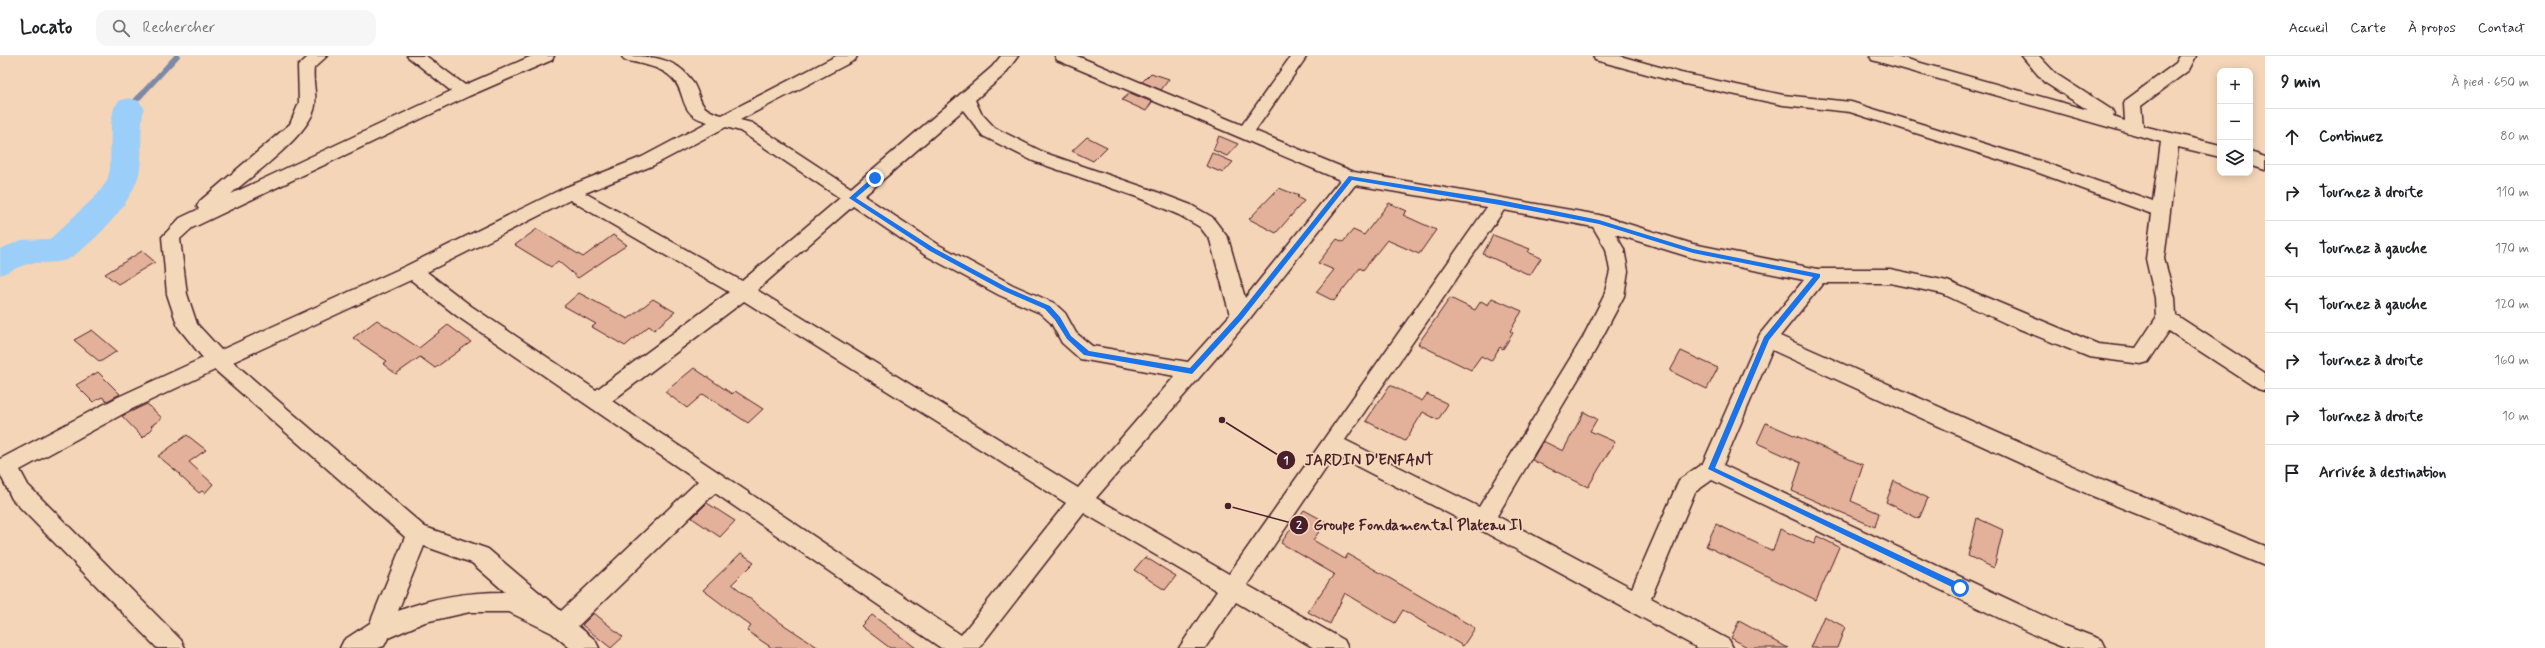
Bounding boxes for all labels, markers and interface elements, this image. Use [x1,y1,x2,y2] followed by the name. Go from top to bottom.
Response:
[96,10,376,46] search box
[20,15,72,40] text: Locato
[110,17,132,39] icon: search
[142,18,215,38] text: Rechercher
[2289,19,2328,37] text: Accueil
[2350,19,2386,37] text: Carte
[2408,19,2456,37] text: À propos
[2478,19,2525,37] text: Contact
[2217,68,2253,176] map controls
[2217,68,2253,104] button: +
[2281,71,2321,93] text: 9 min
[2451,74,2529,91] text: À pied · 650 m
[2217,104,2253,140] button: −
[2281,126,2303,148] icon: ahead
[2319,127,2383,147] text: Continuez
[2500,128,2529,145] text: 80 m
[2217,140,2253,176] button: layers
[866,169,884,187] route end
[2281,182,2303,204] icon: right
[2319,183,2423,203] text: Tournez à droite
[2496,184,2529,201] text: 110 m
[2281,238,2303,260] icon: left
[2319,239,2427,259] text: Tournez à gauche
[2495,240,2529,257] text: 170 m
[2281,294,2303,316] icon: left
[2319,295,2427,315] text: Tournez à gauche
[2495,296,2529,313] text: 120 m
[2281,350,2303,372] icon: right
[2319,351,2423,371] text: Tournez à droite
[2494,352,2529,369] text: 160 m
[2281,406,2303,428] icon: right
[2319,407,2423,427] text: Tournez à droite
[2502,408,2529,425] text: 10 m
[1276,446,1442,473] callout: JARDIN D'ENFANT
[1305,451,1435,471] text: JARDIN D'ENFANT
[1283,453,1289,469] text: 1
[2281,462,2303,484] icon: arrive
[2319,463,2446,483] text: Arrivée à destination
[1289,512,1528,539] callout: Groupe Fondamental Plateau II
[1313,516,1523,536] text: Groupe Fondamental Plateau II
[1296,518,1302,534] text: 2
[1951,579,1969,597] route start

